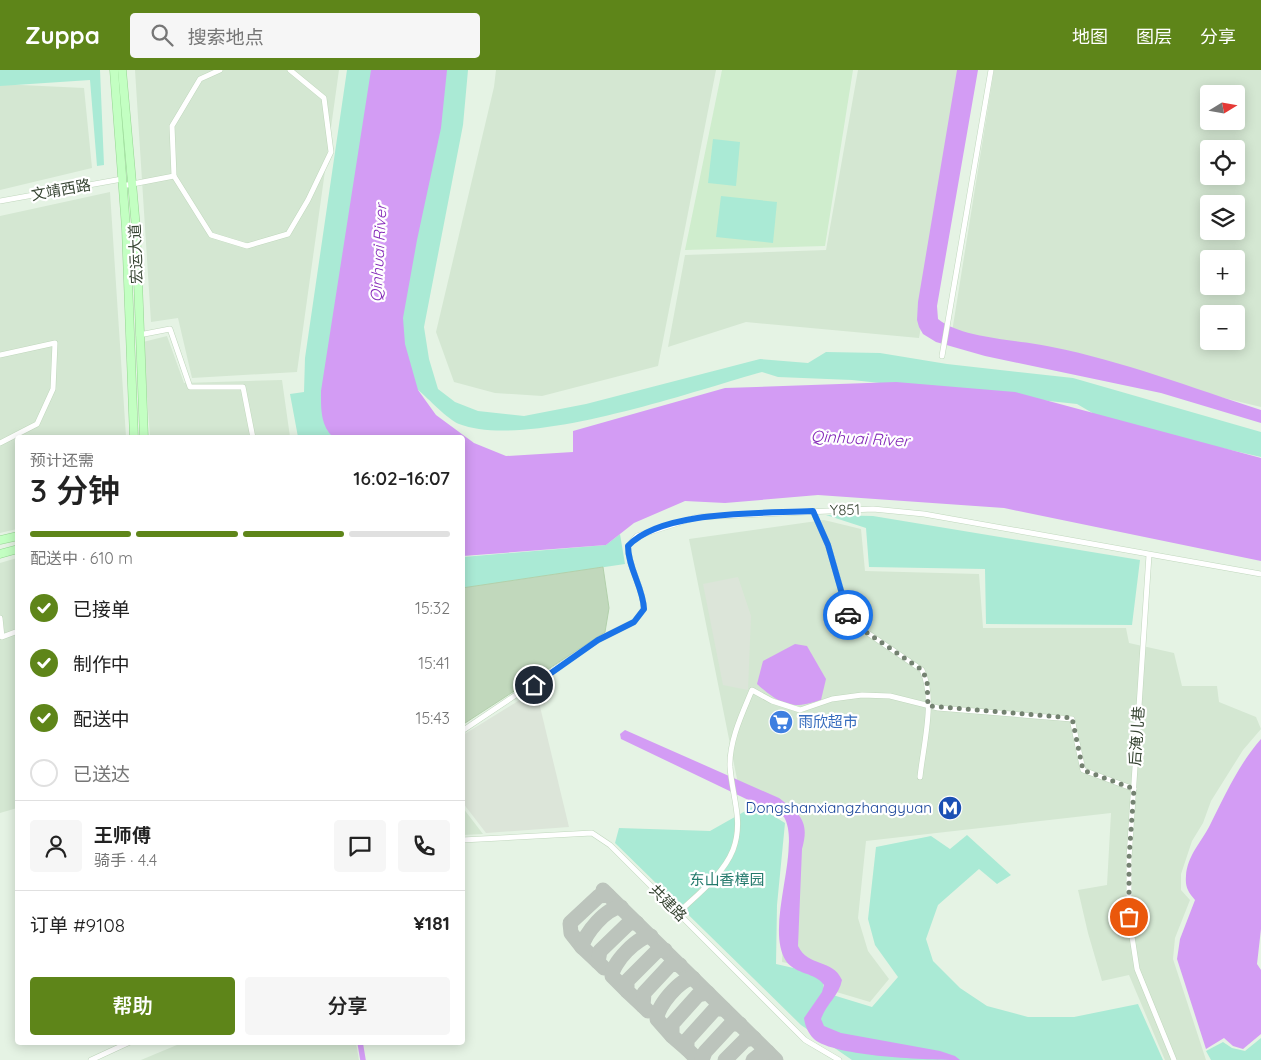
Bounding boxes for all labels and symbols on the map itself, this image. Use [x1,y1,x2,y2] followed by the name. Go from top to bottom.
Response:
[1200,85,1245,130] north arrow
[30,175,92,204] street label: 文靖西路
[365,201,391,303] water label: Qinhuai River
[125,224,146,284] street label: 宏运大道
[810,425,912,451] water label: Qinhuai River
[830,499,860,520] street label: Y851
[823,590,873,640] courier
[513,664,555,706] pin
[1125,705,1148,767] street label: 后淹儿巷
[768,709,794,735] supermarket icon: 雨欣超市
[798,712,858,731] place label: 雨欣超市
[937,795,963,821] metro station icon: Dongshanxiangzhangyuan
[746,798,932,817] place label: Dongshanxiangzhangyuan
[689,870,765,889] park label: 东山香樟园
[646,880,691,925] street label: 共建路
[1108,896,1150,938] pin

